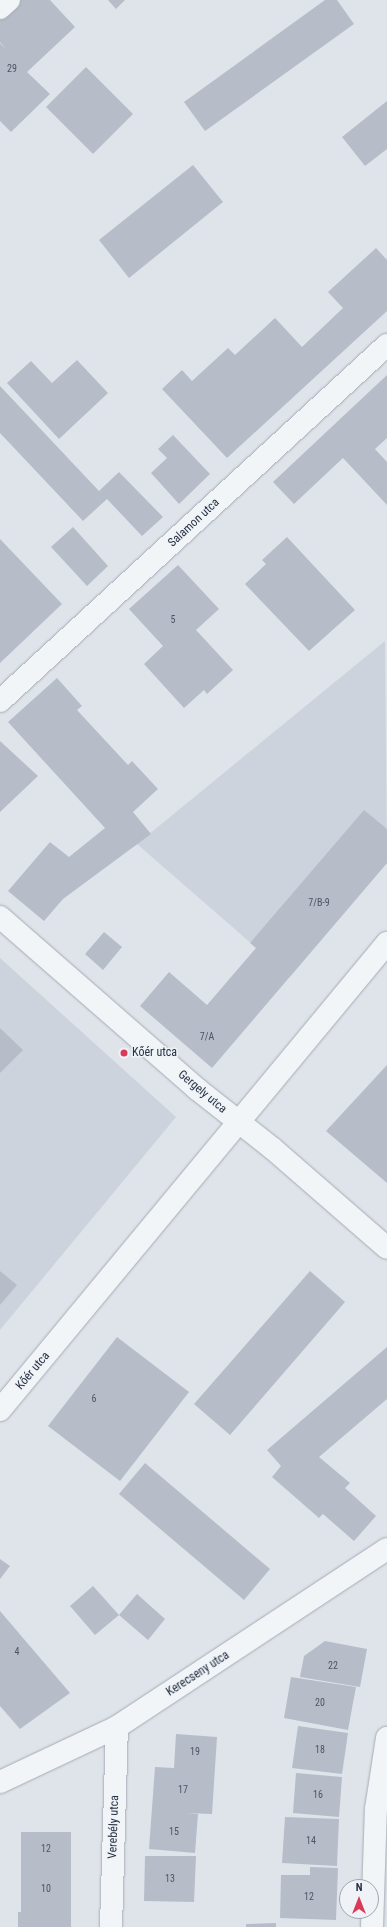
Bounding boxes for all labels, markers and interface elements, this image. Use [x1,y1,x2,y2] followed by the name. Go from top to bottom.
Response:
[7,63,17,75] house number: 29
[165,496,223,550] street label: Salamon utca
[171,614,175,626] house number: 5
[308,897,330,909] house number: 7/B-9
[200,1031,214,1043] house number: 7/A
[132,1046,177,1060] place label: Kőér utca
[119,1048,129,1058] marker: Kőér utca
[175,1068,229,1116] street label: Gergely utca
[13,1349,53,1393] street label: Kőér utca
[92,1393,96,1405] house number: 6
[15,1646,19,1658] house number: 4
[164,1648,232,1700] street label: Kerecseny utca
[328,1660,338,1672] house number: 22
[315,1697,325,1709] house number: 20
[315,1744,325,1756] house number: 18
[190,1746,200,1758] house number: 19
[178,1784,188,1796] house number: 17
[313,1789,323,1801] house number: 16
[106,1795,122,1859] street label: Verebély utca
[169,1826,179,1838] house number: 15
[306,1835,316,1847] house number: 14
[41,1843,51,1855] house number: 12
[165,1873,175,1885] house number: 13
[339,1879,379,1919] north arrow
[356,1881,362,1894] text: N
[41,1883,51,1895] house number: 10
[304,1891,314,1903] house number: 12

